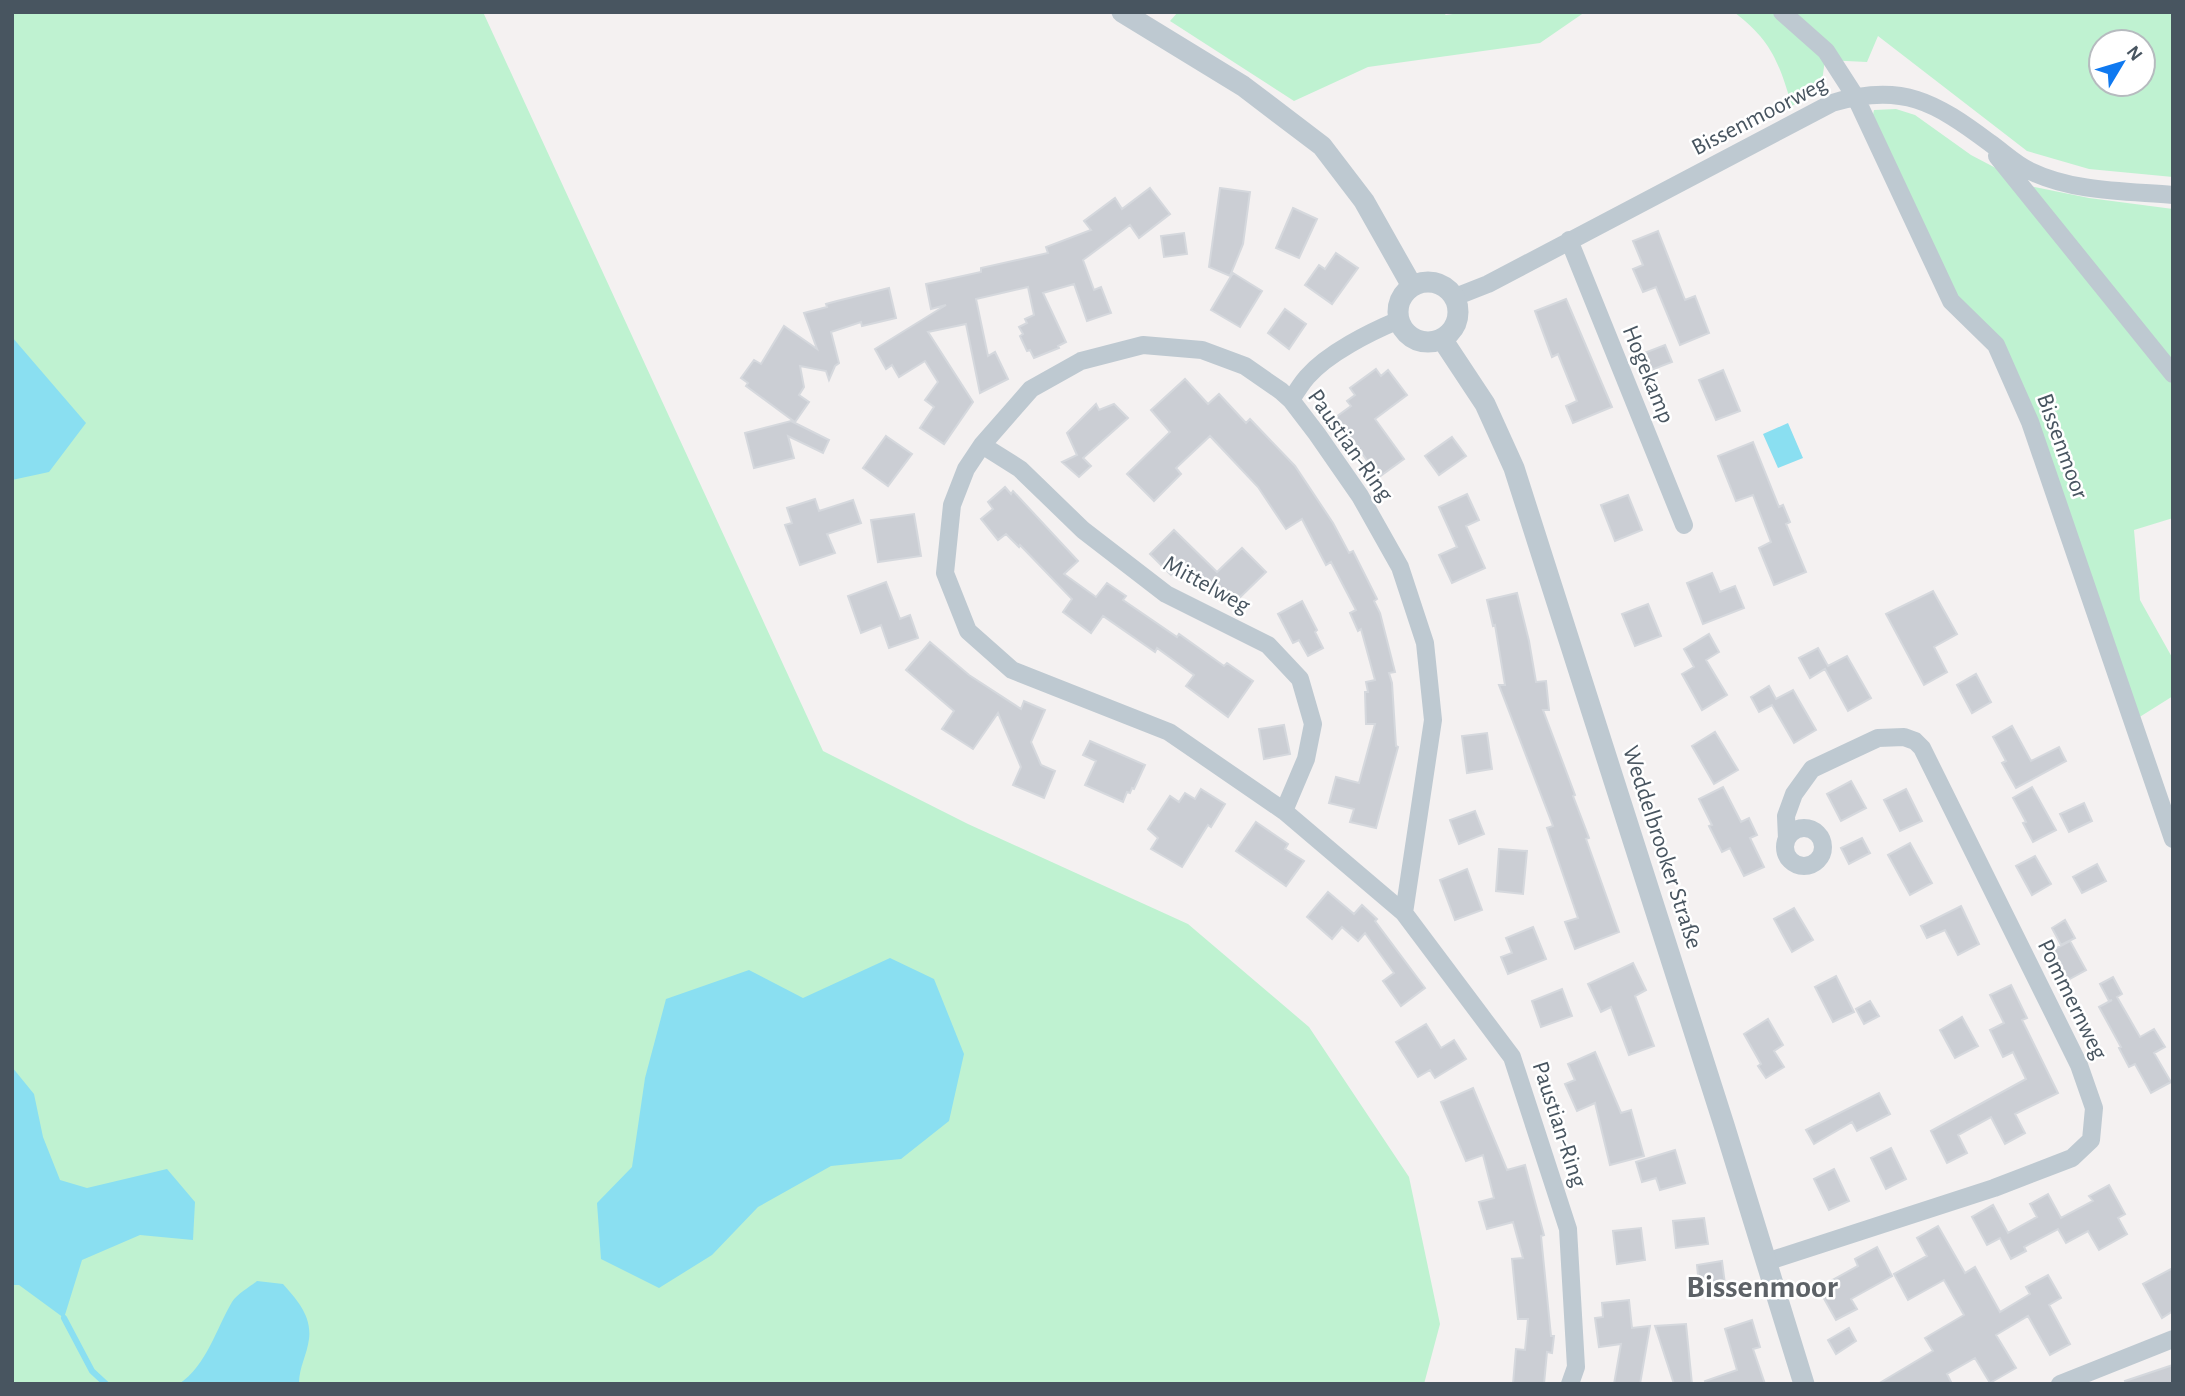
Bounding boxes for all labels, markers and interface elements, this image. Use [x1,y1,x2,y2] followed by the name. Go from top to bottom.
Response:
[2087,28,2157,98] north arrow
[2123,42,2146,65] text: N
[1688,71,1831,160] street label: Bissenmoorweg
[1618,322,1679,427] street label: Hogekamp
[1303,385,1398,506] street label: Paustian-Ring
[2032,391,2092,502] street label: Bissenmoor
[1159,551,1254,619] street label: Mittelweg
[1618,743,1706,952] street label: Weddelbrooker Straße
[2033,936,2112,1064] street label: Pommernweg
[1527,1058,1591,1190] street label: Paustian-Ring
[1686,1271,1838,1303] district label: Bissenmoor

